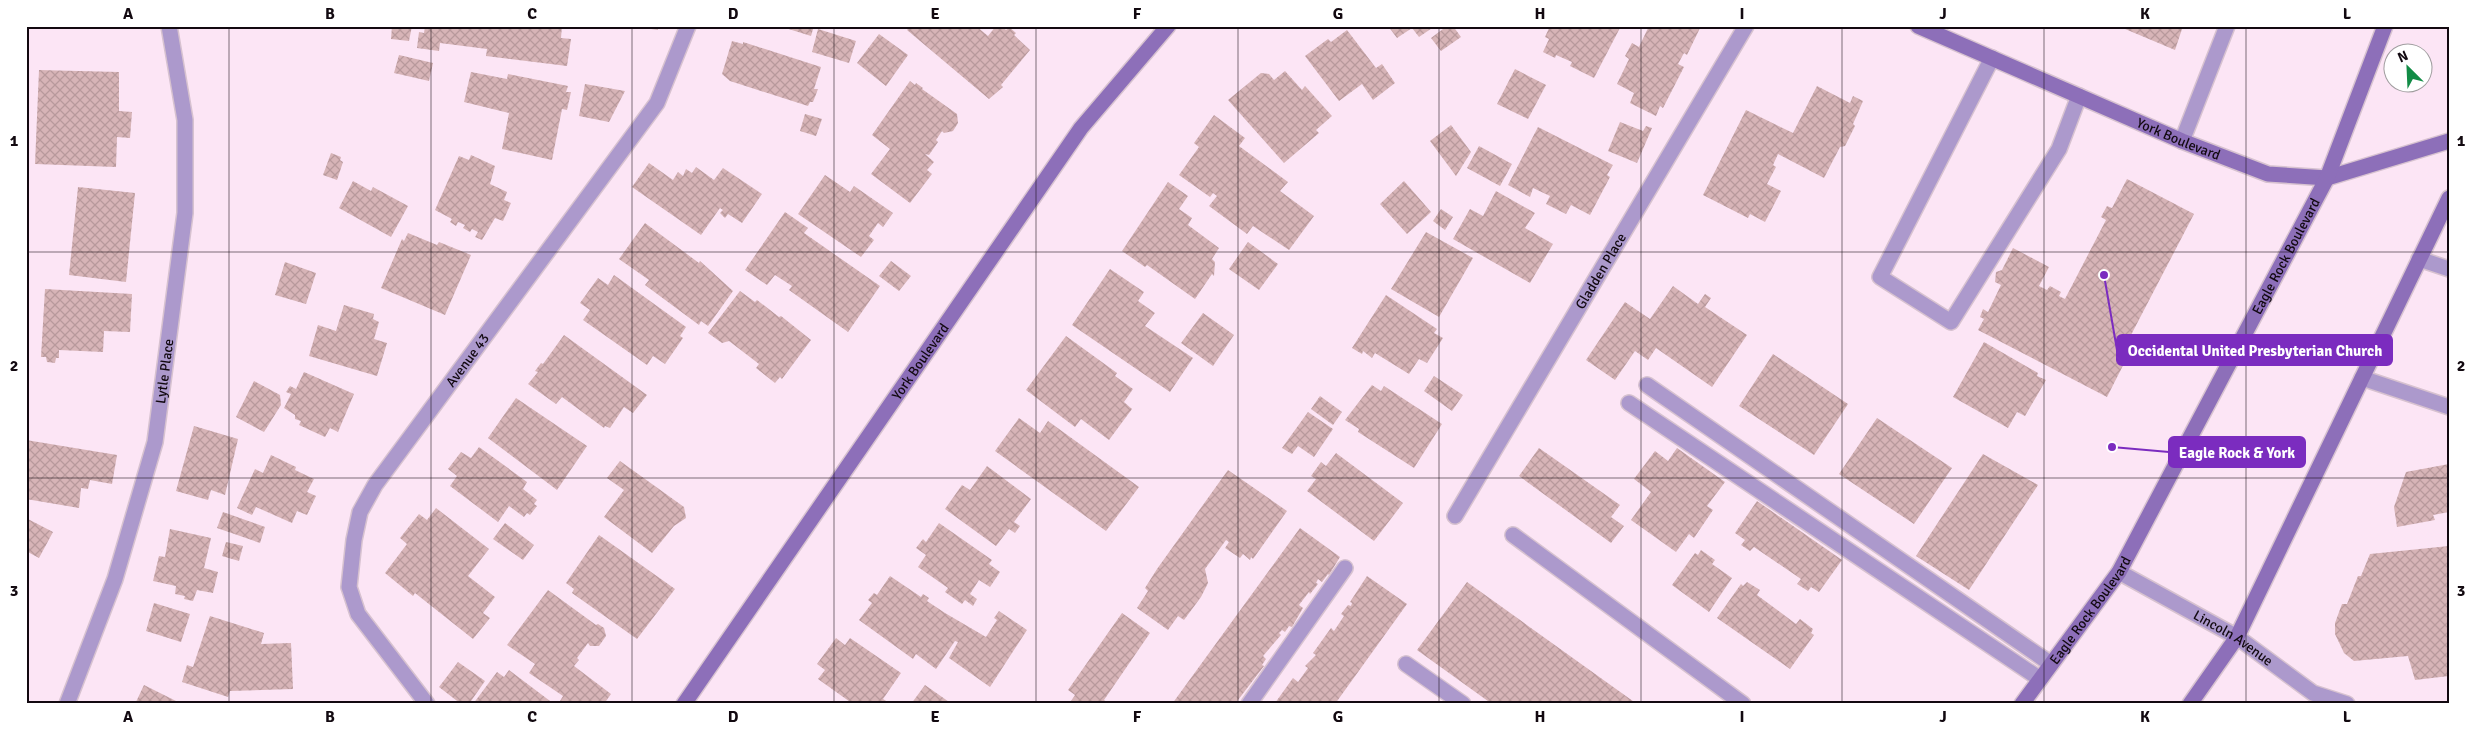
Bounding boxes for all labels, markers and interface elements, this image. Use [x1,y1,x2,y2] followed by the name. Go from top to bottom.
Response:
[123,4,134,24] text: A
[325,4,335,24] text: B
[527,4,537,24] text: C
[728,4,739,24] text: D
[930,4,940,24] text: E
[1133,4,1142,24] text: F
[1333,4,1343,24] text: G
[1535,4,1545,24] text: H
[1739,4,1745,24] text: I
[1939,4,1947,24] text: J
[2140,4,2150,24] text: K
[2343,4,2352,24] text: L
[2382,42,2432,92] north arrow
[2395,47,2411,66] text: N
[2134,114,2223,164] street label: York Boulevard
[10,131,19,151] text: 1
[2457,131,2466,151] text: 1
[2249,195,2324,317] street label: Eagle Rock Boulevard
[1572,230,1630,312] street label: Gladden Place
[888,320,953,403] street label: York Boulevard
[442,330,493,390] street label: Avenue 43
[2117,335,2392,365] callout: Occidental United Presbyterian Church
[152,338,177,405] street label: Lytle Place
[2128,342,2382,360] text: Occidental United Presbyterian Church
[10,356,18,376] text: 2
[2457,356,2465,376] text: 2
[2169,437,2305,467] callout: Eagle Rock & York
[2179,444,2295,462] text: Eagle Rock & York
[2046,554,2135,668] street label: Eagle Rock Boulevard
[10,581,18,601] text: 3
[2457,581,2465,601] text: 3
[2190,607,2276,670] street label: Lincoln Avenue
[123,707,134,727] text: A
[325,707,335,727] text: B
[527,707,537,727] text: C
[728,707,739,727] text: D
[930,707,940,727] text: E
[1133,707,1142,727] text: F
[1333,707,1343,727] text: G
[1535,707,1545,727] text: H
[1739,707,1745,727] text: I
[1939,707,1947,727] text: J
[2140,707,2150,727] text: K
[2343,707,2352,727] text: L

